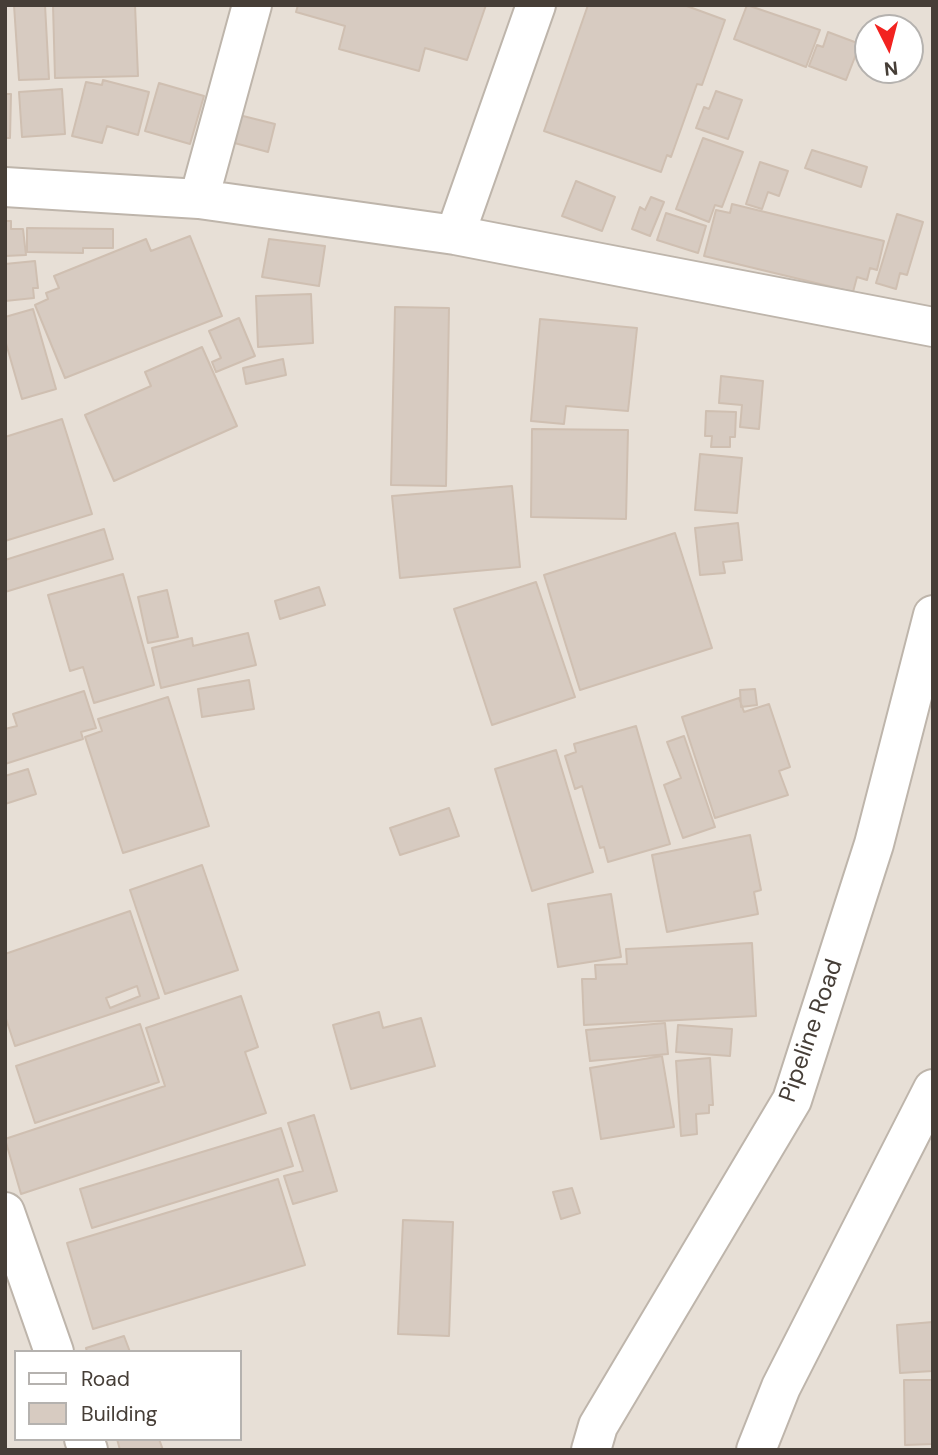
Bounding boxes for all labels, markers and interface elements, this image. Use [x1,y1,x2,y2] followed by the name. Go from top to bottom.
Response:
[854,14,924,84] north arrow
[883,55,899,82] text: N
[774,956,850,1106] street label: Pipeline Road
[14,1350,242,1441] legend
[81,1365,130,1393] text: Road
[81,1400,157,1428] text: Building

